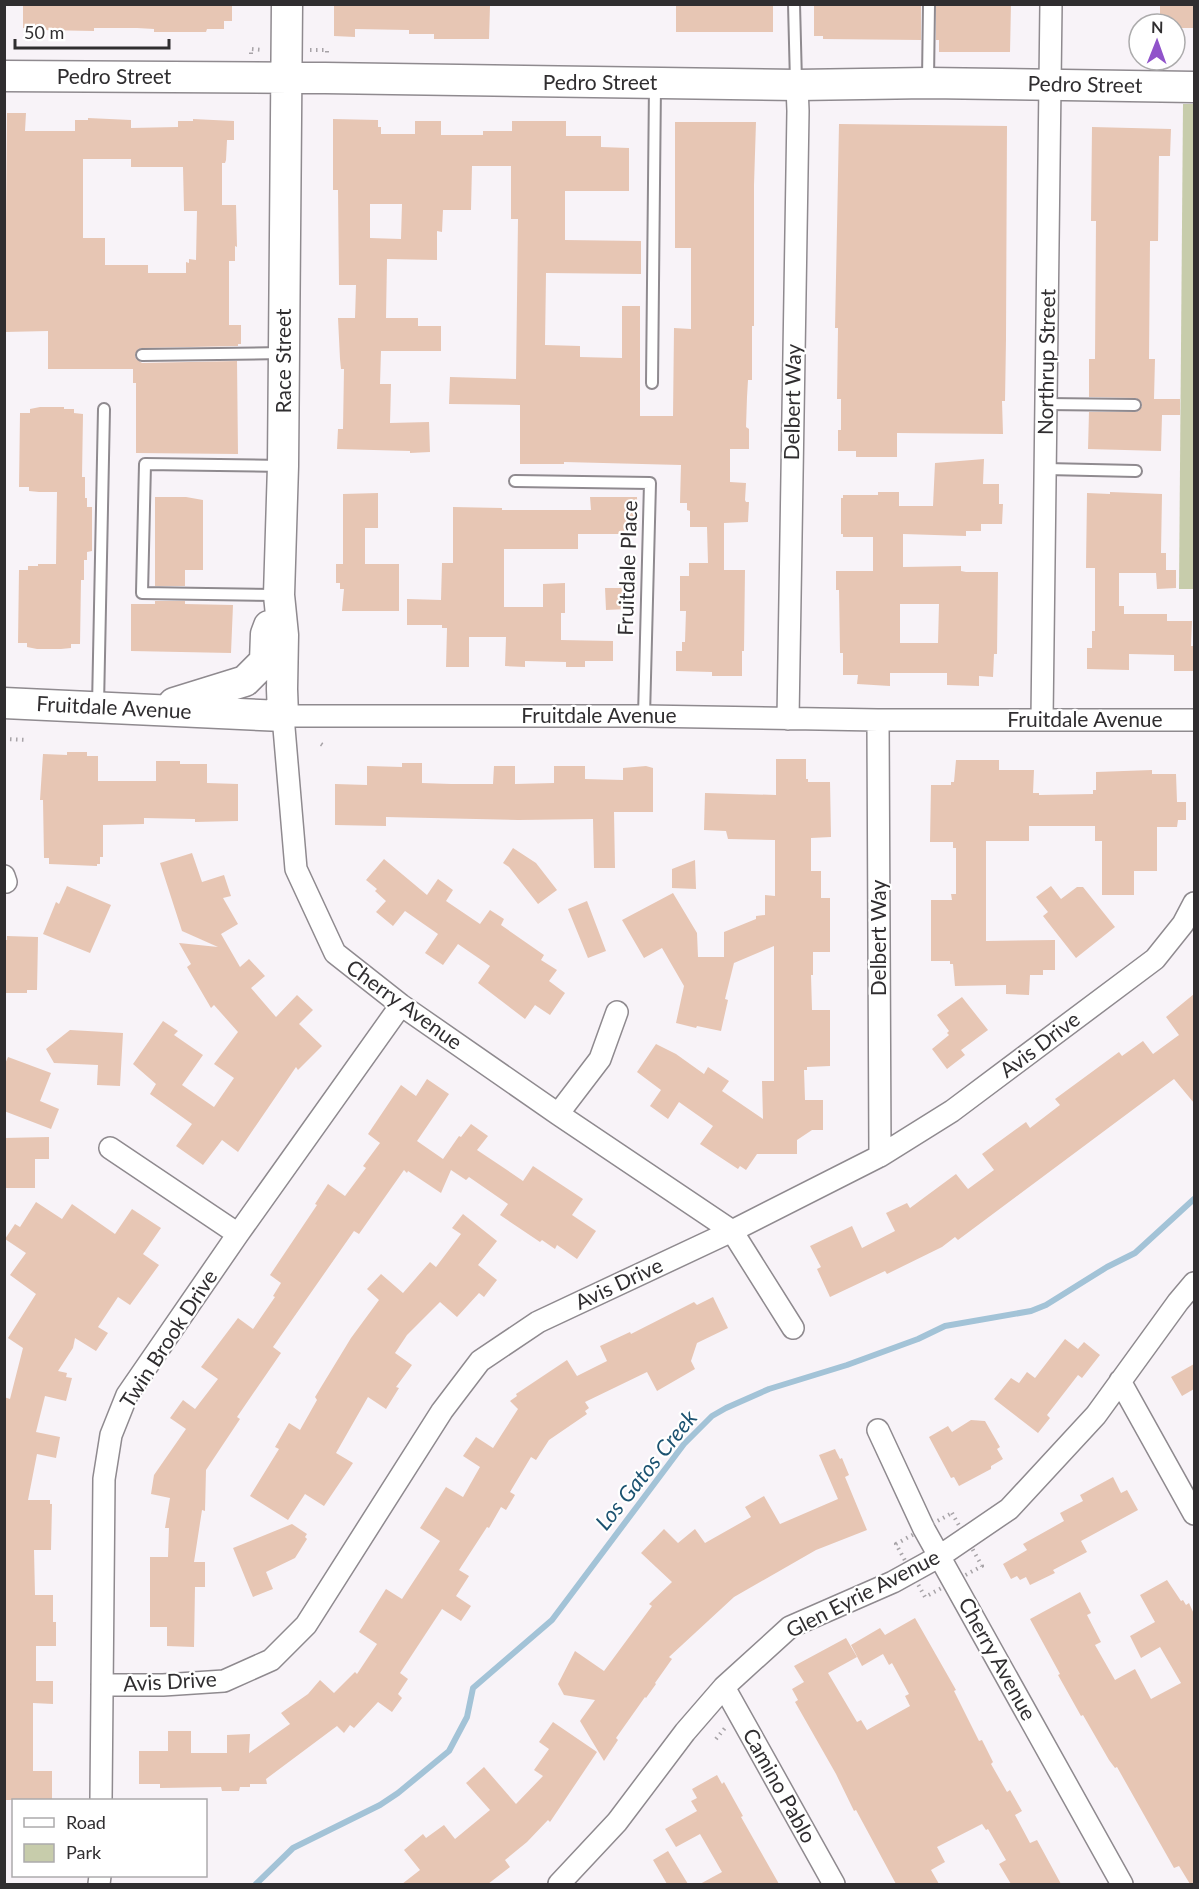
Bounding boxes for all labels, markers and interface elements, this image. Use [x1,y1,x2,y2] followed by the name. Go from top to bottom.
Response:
[15,12,170,50] scale bar
[1127,12,1187,72] north arrow
[1151,17,1164,36] text: N
[24,21,64,43] text: 50 m
[57,63,172,88] street label: Pedro Street
[543,69,658,94] street label: Pedro Street
[1027,70,1143,97] street label: Pedro Street
[1032,288,1059,435] street label: Northrup Street
[270,308,295,414] street label: Race Street
[778,343,805,460] street label: Delbert Way
[612,500,641,636] street label: Fruitdale Place
[36,690,192,723] street label: Fruitdale Avenue
[521,702,677,727] street label: Fruitdale Avenue
[1007,706,1163,731] street label: Fruitdale Avenue
[865,880,890,996] street label: Delbert Way
[342,954,468,1054] street label: Cherry Avenue
[994,1006,1084,1082] street label: Avis Drive
[571,1251,666,1314] street label: Avis Drive
[114,1264,222,1412] street label: Twin Brook Drive
[589,1404,702,1535] water label: Los Gatos Creek
[781,1543,943,1642] street label: Glen Eyrie Avenue
[954,1592,1042,1724] street label: Cherry Avenue
[122,1666,217,1695] street label: Avis Drive
[739,1724,822,1847] street label: Camino Pablo
[12,1799,207,1877] legend
[66,1811,106,1833] text: Road
[66,1841,102,1863] text: Park

